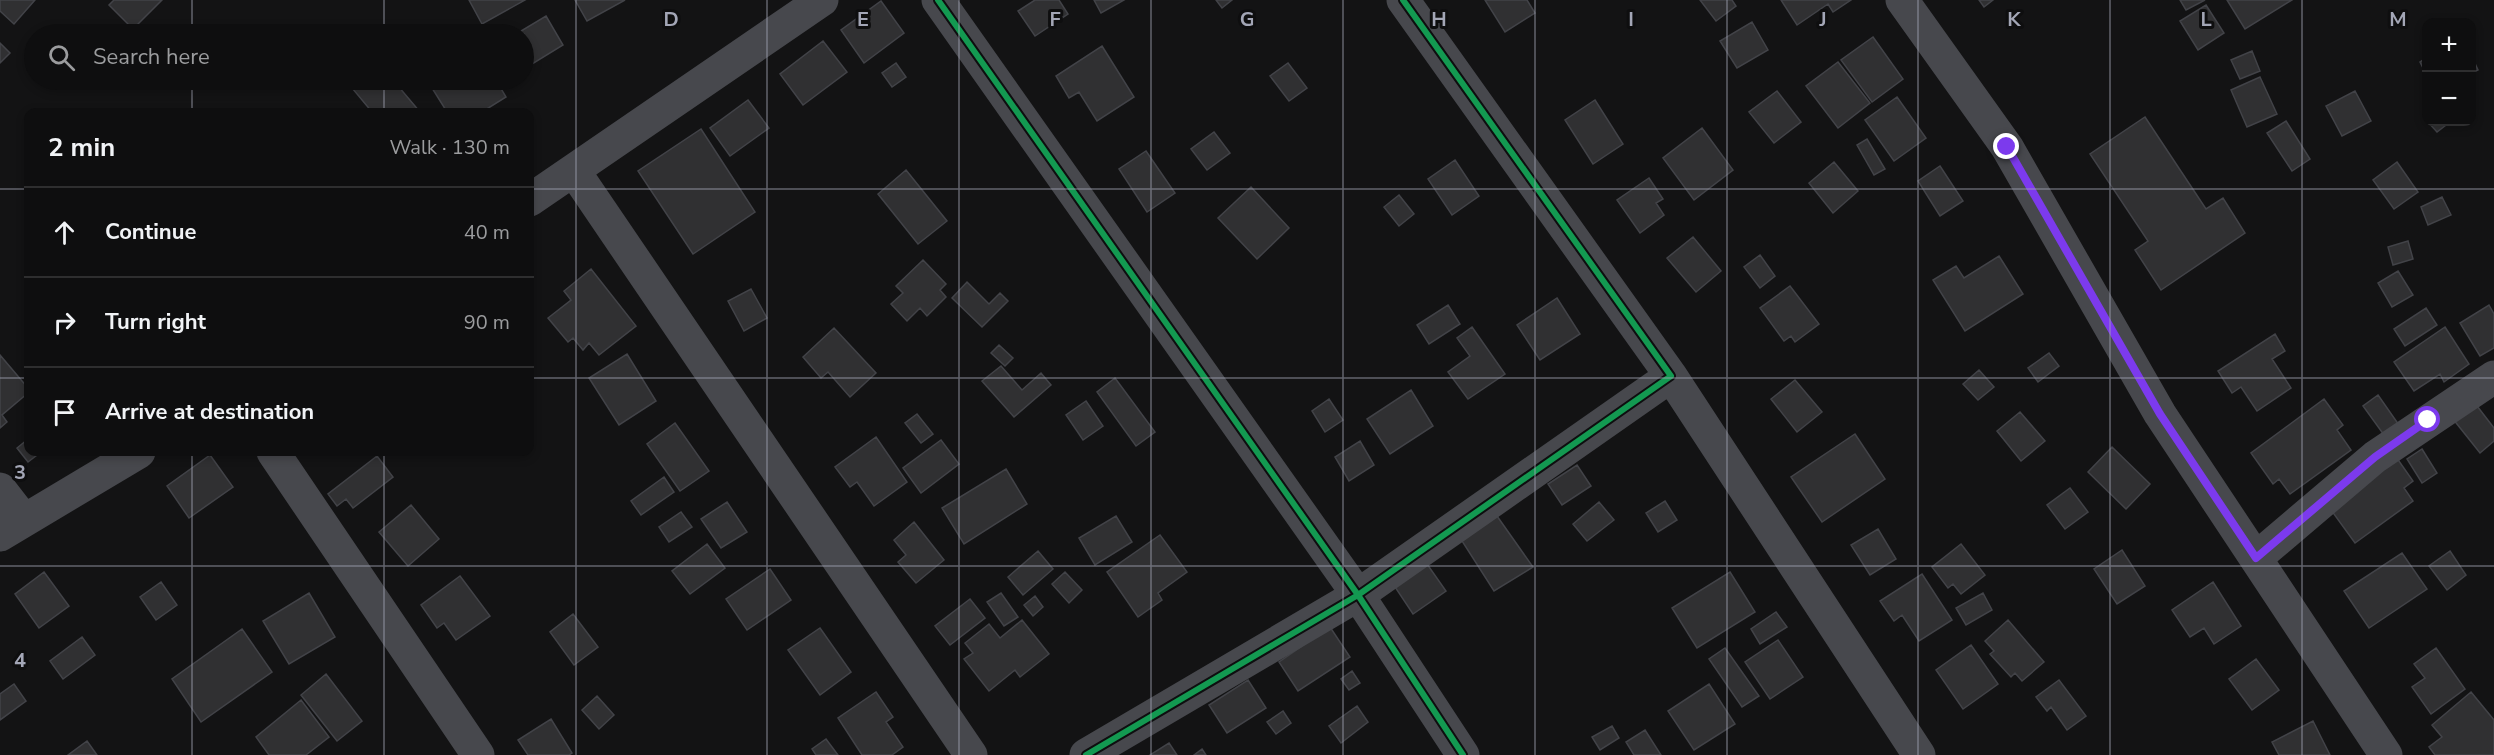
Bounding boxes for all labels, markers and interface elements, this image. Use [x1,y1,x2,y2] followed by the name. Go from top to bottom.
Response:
[663,6,679,33] text: D
[857,6,869,33] text: E
[1049,6,1061,33] text: F
[1240,6,1254,33] text: G
[1431,6,1447,33] text: H
[1628,6,1634,33] text: I
[1818,6,1827,33] text: J
[2007,6,2021,33] text: K
[2200,6,2212,33] text: L
[2389,6,2407,33] text: M
[2422,18,2476,126] map controls
[2422,18,2476,72] button: +
[24,24,534,90] search box
[45,41,78,74] icon: search
[93,42,210,72] text: Search here
[2422,72,2476,126] button: −
[48,130,115,165] text: 2 min
[1993,133,2019,159] route end
[390,134,510,161] text: Walk · 130 m
[48,216,81,249] icon: ahead
[105,217,196,247] text: Continue
[464,219,510,246] text: 40 m
[48,306,81,339] icon: right
[105,307,206,337] text: Turn right
[464,309,510,336] text: 90 m
[48,396,81,429] icon: arrive
[105,397,314,427] text: Arrive at destination
[2414,406,2440,432] route start
[14,459,26,486] text: 3
[14,647,26,674] text: 4

